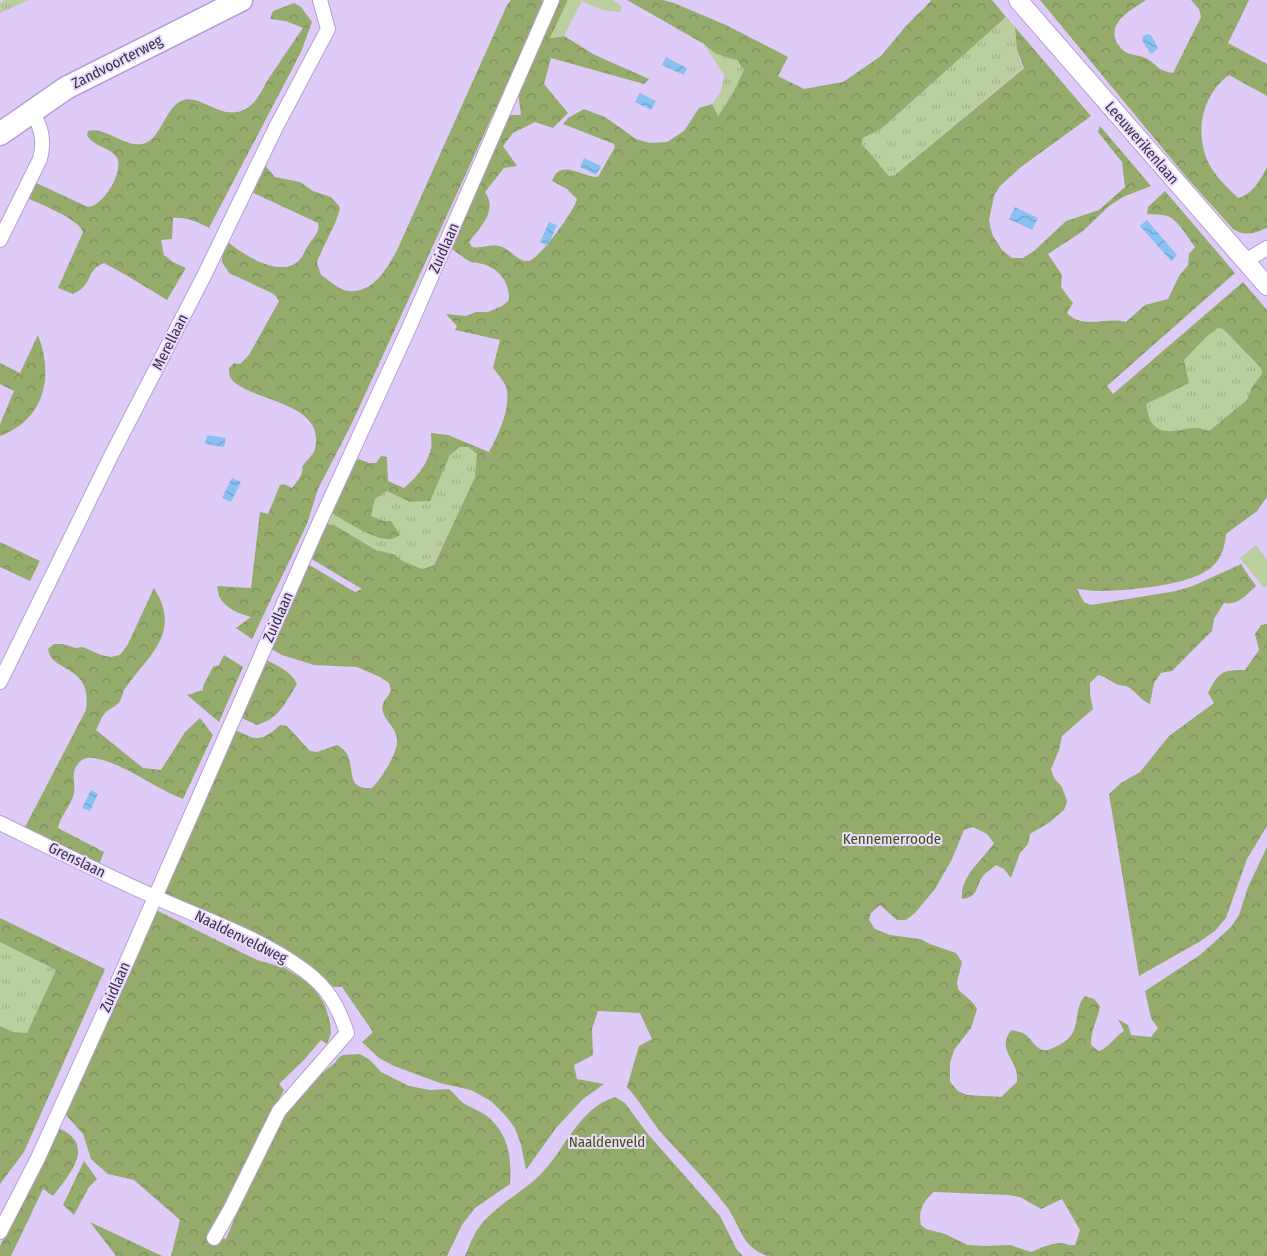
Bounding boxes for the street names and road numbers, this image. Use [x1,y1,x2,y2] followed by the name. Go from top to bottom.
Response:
[69,31,165,93] street label: Zandvoorterweg
[1101,98,1183,188] street label: Leeuwerikenlaan
[425,220,463,276] street label: Zuidlaan
[148,311,192,373] street label: Merellaan
[259,589,297,645] street label: Zuidlaan
[45,838,109,882] street label: Grenslaan
[192,907,290,967] street label: Naaldenveldweg
[96,959,134,1015] street label: Zuidlaan

